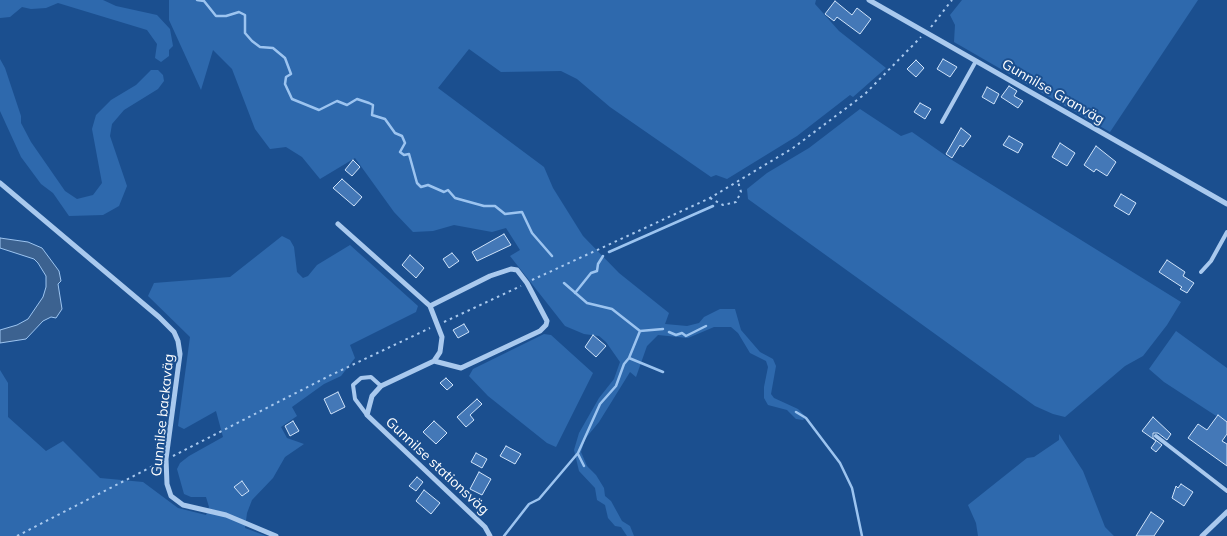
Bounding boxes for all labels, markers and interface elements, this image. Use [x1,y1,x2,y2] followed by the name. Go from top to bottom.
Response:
[999,56,1107,128] street label: Gunnilse Granväg
[148,353,178,477] street label: Gunnilse backaväg
[382,414,492,518] street label: Gunnilse stationsväg

